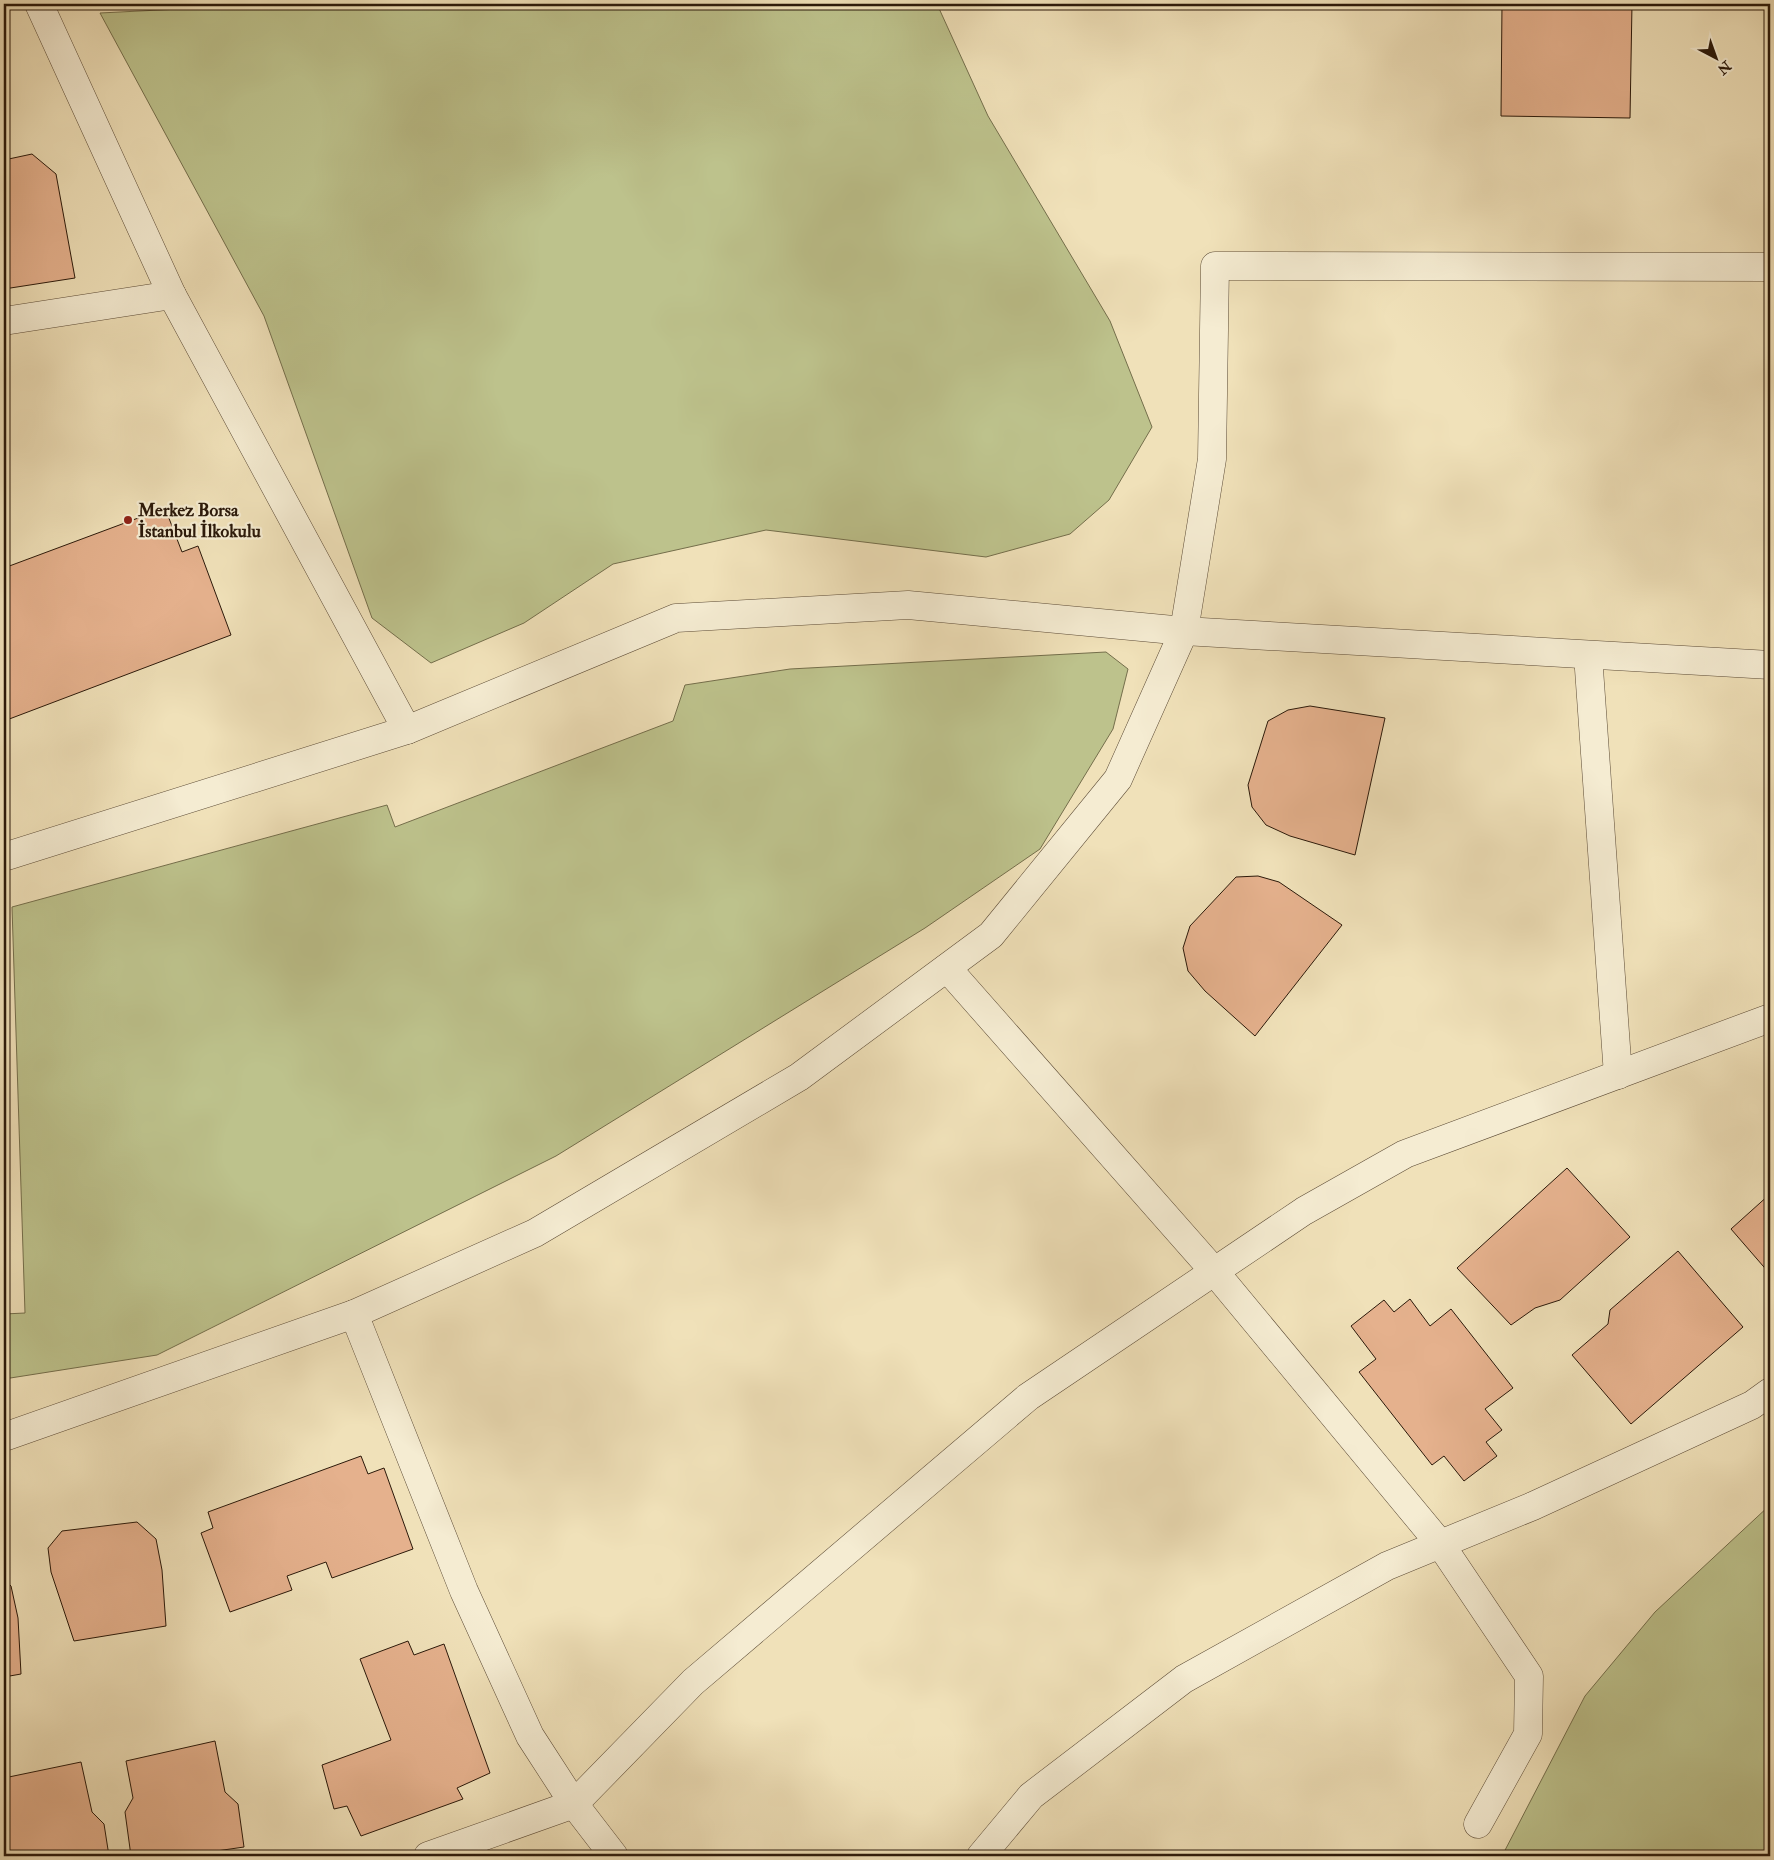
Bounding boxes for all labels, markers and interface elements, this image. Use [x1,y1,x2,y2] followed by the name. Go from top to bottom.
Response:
[1692,32,1742,82] north arrow
[1714,56,1735,78] text: N
[137,499,261,543] place label: Merkez Borsa İstanbul İlkokulu
[122,514,134,526] marker: Merkez Borsa İstanbul İlkokulu

